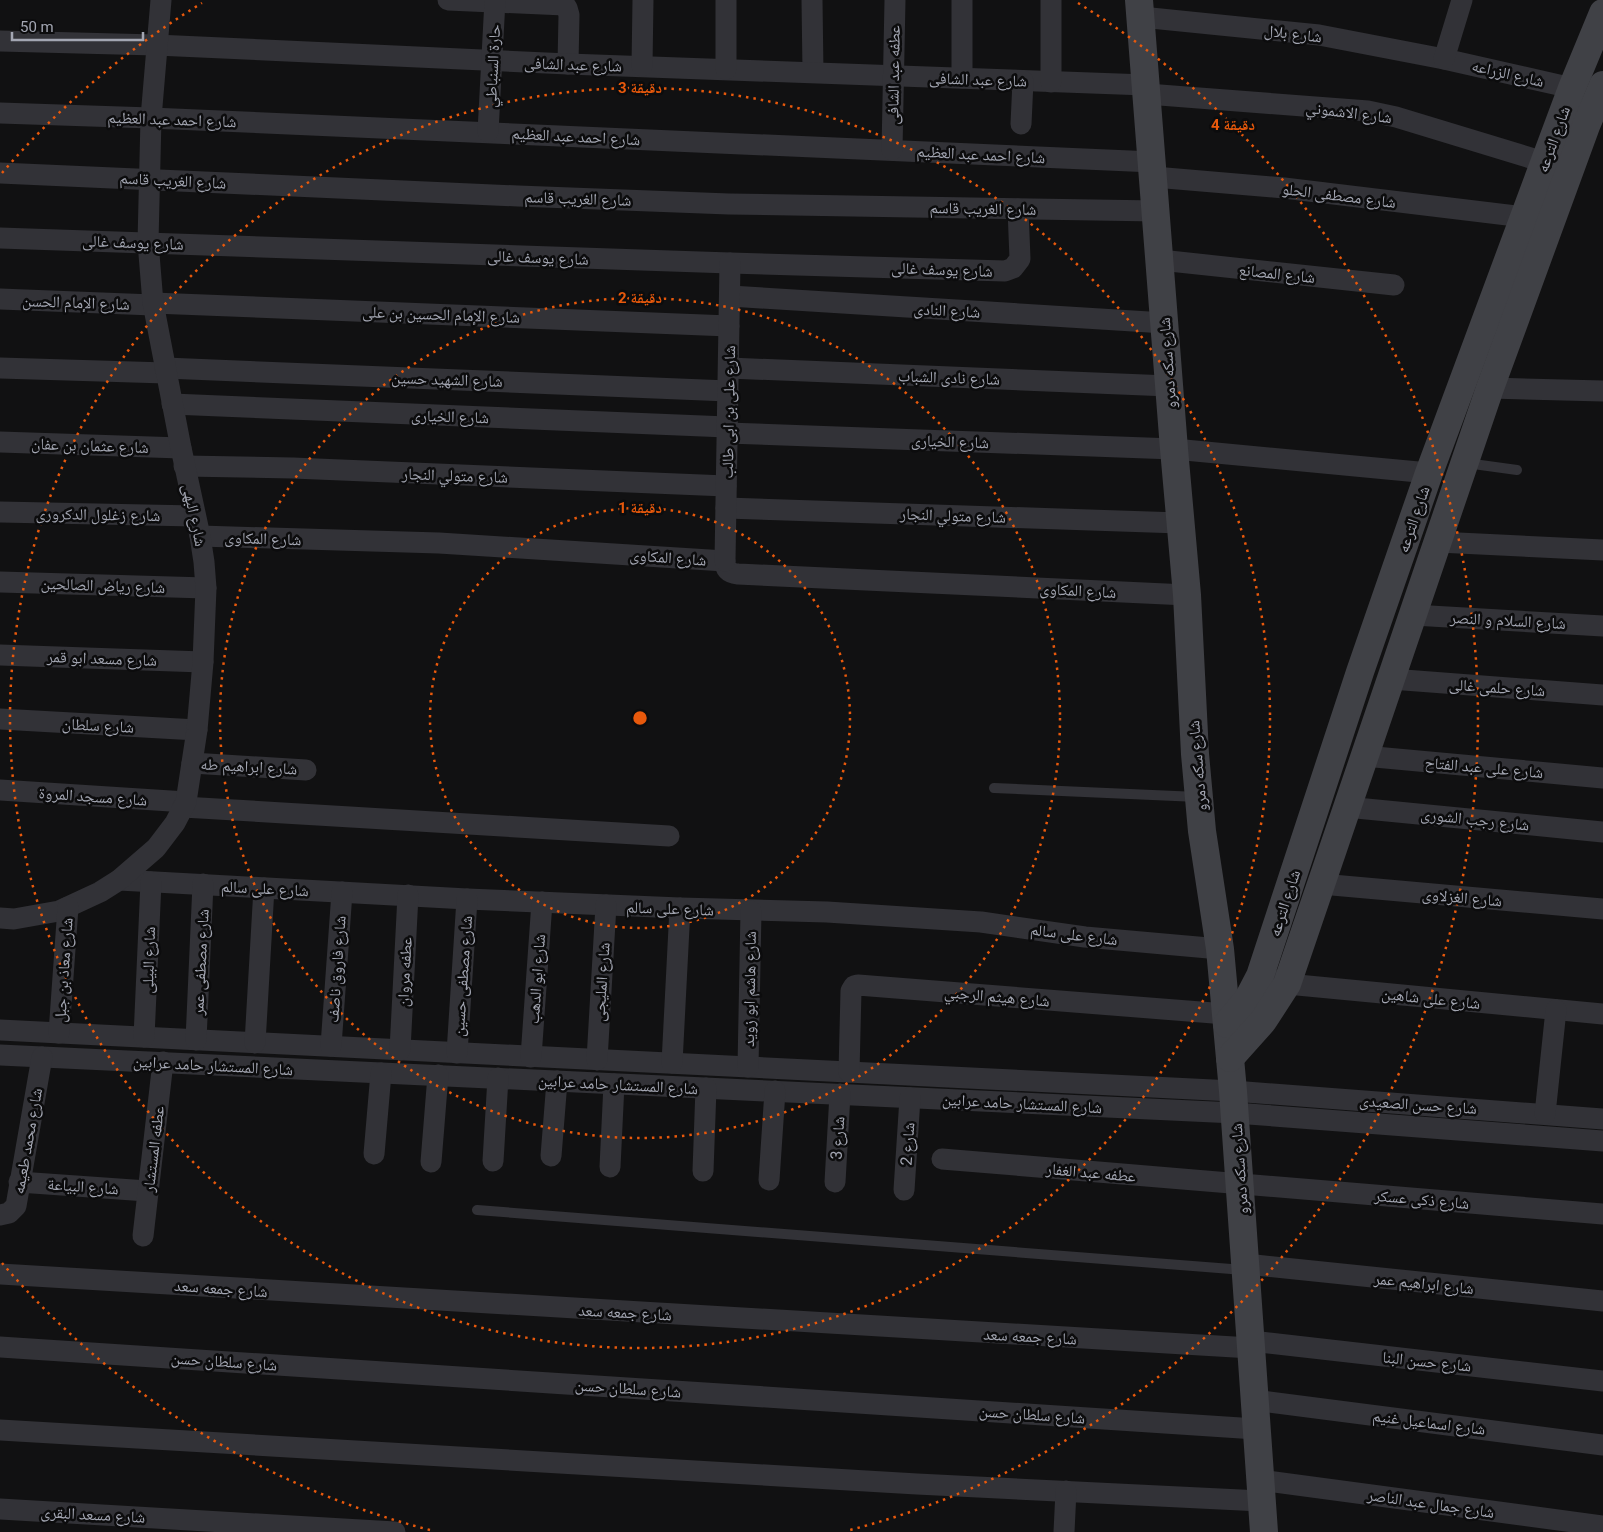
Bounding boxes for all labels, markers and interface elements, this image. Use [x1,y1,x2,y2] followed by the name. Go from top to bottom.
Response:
[12,10,144,42] scale bar
[20,18,54,36] text: 50 m
[1263,21,1323,47] street label: شارع بلال
[481,24,507,108] street label: حارة السنباطي
[883,25,905,125] street label: عطفه عبد الشافى
[524,53,622,77] street label: شارع عبد الشافى
[1470,56,1546,92] street label: شارع الزراعه
[929,68,1027,92] street label: شارع عبد الشافى
[618,79,662,97] text: 3 دقيقة
[1304,98,1393,130] street label: شارع الاشموني
[1533,103,1575,175] street label: شارع الترعه
[107,108,237,132] street label: شارع احمد عبد العظيم
[1211,116,1255,134] text: 4 دقيقة
[511,124,641,150] street label: شارع احمد عبد العظيم
[916,142,1046,168] street label: شارع احمد عبد العظيم
[119,168,227,194] street label: شارع الغريب قاسم
[1281,179,1397,213] street label: شارع مصطفى الحلو
[524,187,632,211] street label: شارع الغريب قاسم
[929,198,1037,220] street label: شارع الغريب قاسم
[82,231,184,255] street label: شارع يوسف غالى
[487,246,589,270] street label: شارع يوسف غالى
[891,258,993,282] street label: شارع يوسف غالى
[1238,260,1316,288] street label: شارع المصانع
[618,289,662,307] text: 2 دقيقة
[22,291,130,315] street label: شارع الإمام الحسن
[913,299,981,323] street label: شارع النادى
[362,302,520,328] street label: شارع الإمام الحسين بن على
[1155,317,1181,409] street label: شارع سكه دمرو
[718,345,740,479] street label: شارع على بن ابى طالب
[898,366,1000,390] street label: شارع نادى الشباب
[391,368,503,392] street label: شارع الشهيد حسين
[411,406,489,428] street label: شارع الخيارى
[911,431,989,453] street label: شارع الخيارى
[31,434,149,458] street label: شارع عثمان بن عفان
[401,464,508,490] street label: شارع متولي النجار
[178,482,210,548] street label: شارع البهى
[1393,483,1435,555] street label: شارع الترعه
[618,499,662,517] text: 1 دقيقة
[35,504,161,526] street label: شارع زغلول الدكرورى
[899,504,1006,530] street label: شارع متولي النجار
[224,528,302,550] street label: شارع المكاوى
[629,545,707,571] street label: شارع المكاوى
[40,574,166,598] street label: شارع رياض الصالحين
[1039,579,1117,603] street label: شارع المكاوى
[1449,608,1566,634] street label: شارع السلام و النصر
[46,647,157,671] street label: شارع مسعد ابو قمر
[1448,675,1546,701] street label: شارع حلمى غالى
[631,709,649,727] centre of rings
[61,714,135,738] street label: شارع سلطان
[1184,720,1212,812] street label: شارع سكه دمرو
[1424,753,1544,783] street label: شارع على عبد الفتاح
[200,754,298,780] street label: شارع ابراهيم طه
[38,783,148,811] street label: شارع مسجد المروة
[1420,804,1530,836] street label: شارع رجب الشورى
[1265,867,1305,939] street label: شارع الترعه
[221,877,309,901] street label: شارع على سالم
[1421,885,1503,911] street label: شارع الغزلاوى
[626,897,714,921] street label: شارع على سالم
[188,908,214,1017] street label: شارع مصطفى عمر
[323,915,351,1023] street label: شارع فاروق ناصف
[449,915,477,1037] street label: شارع مصطفى حسين
[50,917,78,1023] street label: شارع معاذ بن جبل
[1029,920,1119,950] street label: شارع على سالم
[138,926,160,994] street label: شارع البيلى
[739,931,761,1047] street label: شارع هاشم ابو زويد
[524,933,550,1025] street label: شارع ابو الدهب
[393,937,417,1008] street label: عطفه مروان
[589,942,615,1022] street label: شارع المليجى
[943,982,1051,1014] street label: شارع هيثم الرجبي
[1381,984,1481,1014] street label: شارع على شاهين
[132,1052,294,1080] street label: شارع المستشار حامد عرابين
[537,1071,699,1099] street label: شارع المستشار حامد عرابين
[9,1087,47,1196] street label: شارع محمد طعيمه
[941,1090,1103,1118] street label: شارع المستشار حامد عرابين
[1358,1091,1477,1119] street label: شارع حسن الصعيدى
[139,1105,168,1194] street label: عطفه المستشار
[827,1116,849,1160] street label: شارع 3
[897,1122,919,1166] street label: شارع 2
[1227,1123,1253,1215] street label: شارع سكه دمرو
[1044,1159,1137,1186] street label: عطفه عبد الغفار
[47,1175,119,1199] street label: شارع البياعة
[1373,1186,1470,1214] street label: شارع ذكى عسكر
[1372,1269,1475,1299] street label: شارع ابراهيم عمر
[173,1276,268,1302] street label: شارع جمعه سعد
[578,1301,672,1325] street label: شارع جمعه سعد
[983,1325,1077,1349] street label: شارع جمعه سعد
[1382,1347,1472,1377] street label: شارع حسن البنا
[170,1348,278,1376] street label: شارع سلطان حسن
[574,1375,682,1403] street label: شارع سلطان حسن
[978,1401,1086,1429] street label: شارع سلطان حسن
[1371,1406,1486,1440] street label: شارع اسماعيل غنيم
[1365,1485,1496,1523] street label: شارع جمال عبد الناصر
[40,1502,146,1528] street label: شارع مسعد البقرى

